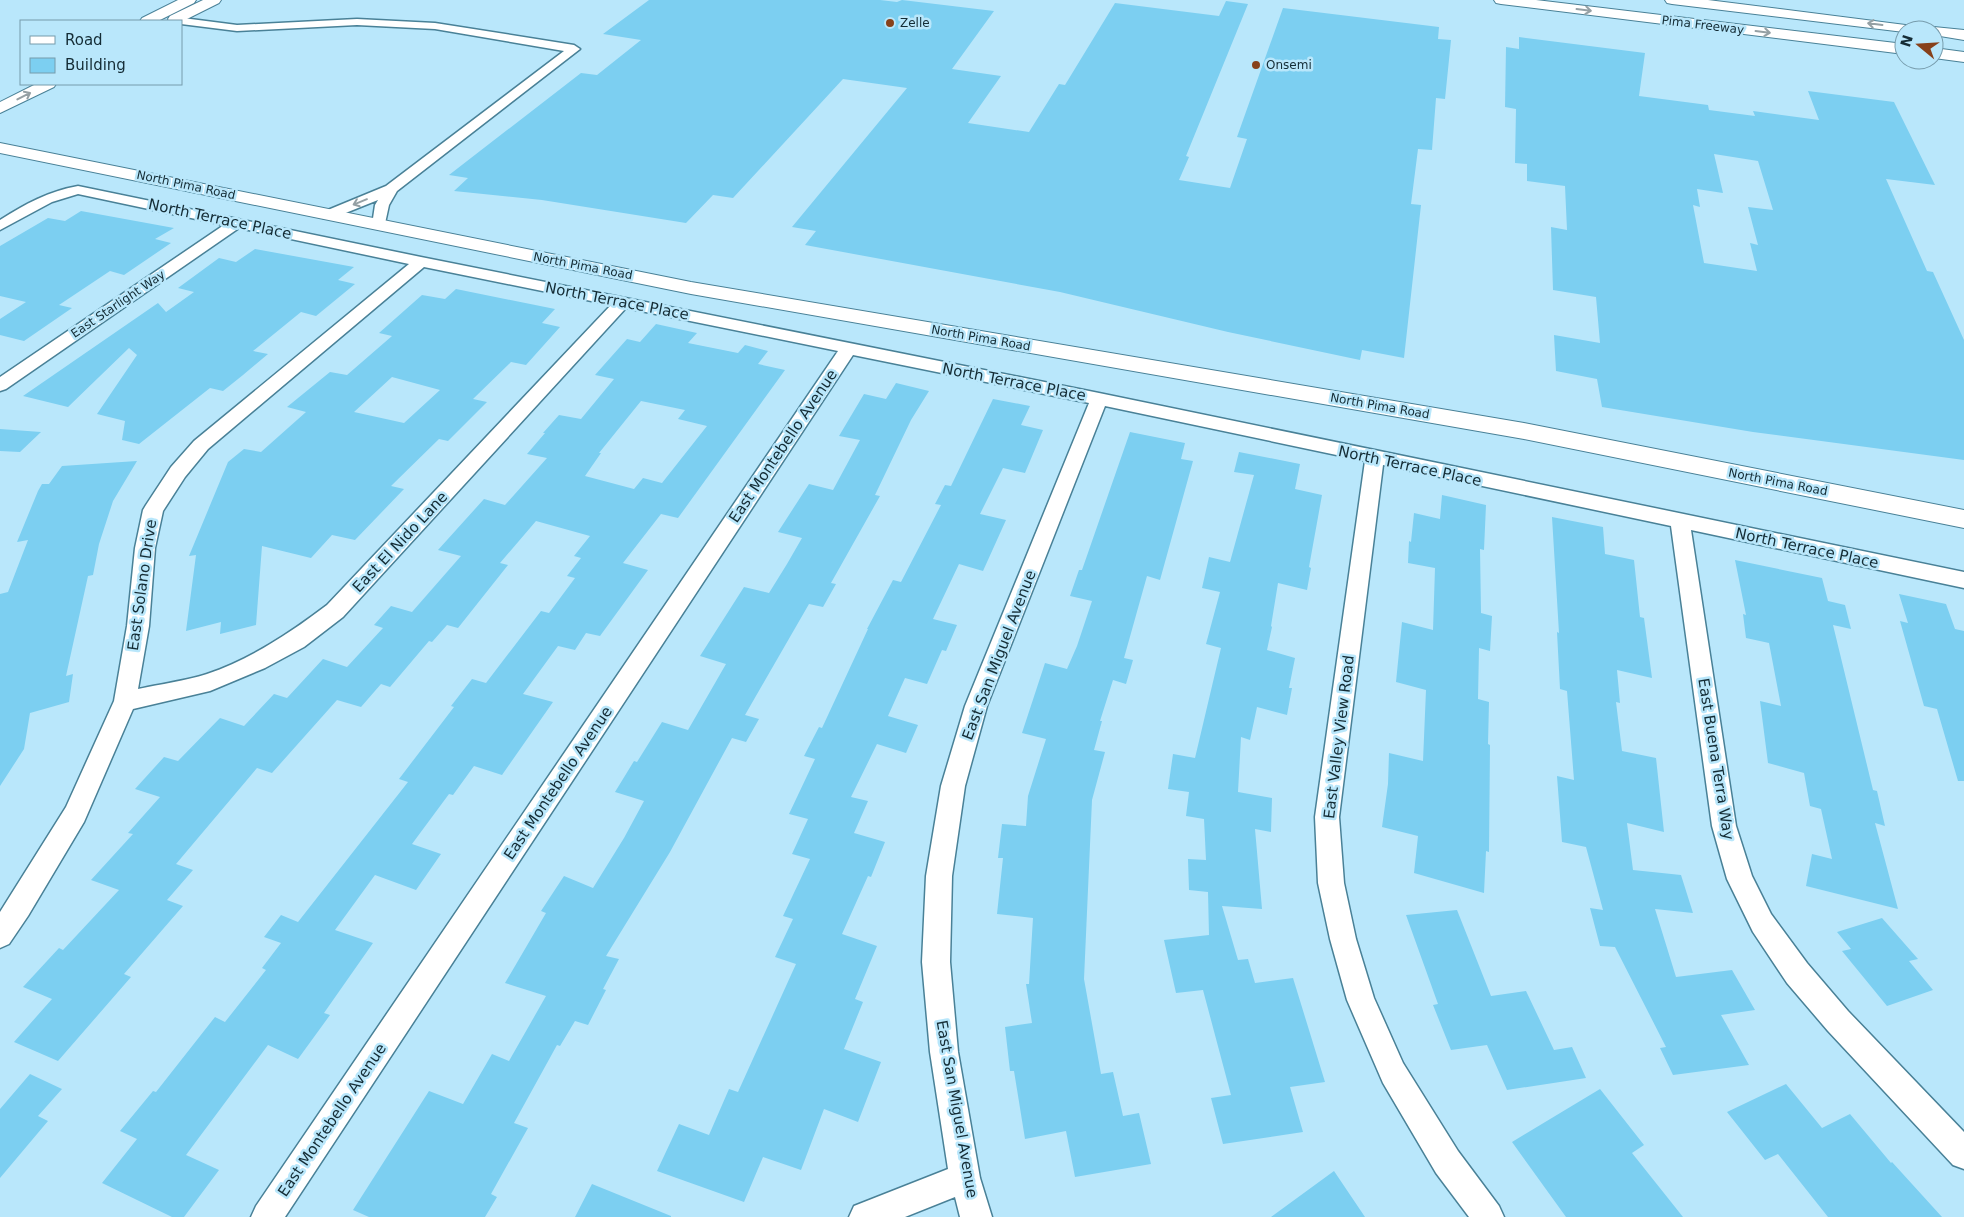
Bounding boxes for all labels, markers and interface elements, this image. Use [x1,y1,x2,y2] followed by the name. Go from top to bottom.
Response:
[1576,5,1592,15] one-way arrow
[1661,13,1745,37] street label: Pima Freeway
[900,16,930,30] place label: Zelle
[884,17,896,29] marker: Zelle
[1867,19,1883,29] one-way arrow
[20,20,182,85] legend
[1894,20,1944,70] north arrow
[1755,27,1771,37] one-way arrow
[65,31,103,49] text: Road
[1897,33,1916,49] text: N
[65,56,126,74] text: Building
[1266,58,1312,72] place label: Onsemi
[1250,59,1262,71] marker: Onsemi
[16,91,31,100] one-way arrow
[135,168,237,202] street label: North Pima Road
[147,195,293,243] street label: North Terrace Place
[353,198,368,207] one-way arrow
[532,250,634,282] street label: North Pima Road
[68,267,168,341] street label: East Starlight Way
[544,278,690,324] street label: North Terrace Place
[930,322,1032,354] street label: North Pima Road
[941,359,1087,405] street label: North Terrace Place
[725,366,841,526] street label: East Montebello Avenue
[1329,390,1431,422] street label: North Pima Road
[1337,442,1483,490] street label: North Terrace Place
[1727,466,1829,498] street label: North Pima Road
[349,488,451,596] street label: East El Nido Lane
[124,518,160,652] street label: East Solano Drive
[1734,524,1880,572] street label: North Terrace Place
[958,568,1040,742] street label: East San Miguel Avenue
[1320,654,1358,820] street label: East Valley View Road
[1694,677,1738,841] street label: East Buena Terra Way
[500,703,616,863] street label: East Montebello Avenue
[932,1019,982,1199] street label: East San Miguel Avenue
[274,1040,390,1200] street label: East Montebello Avenue

